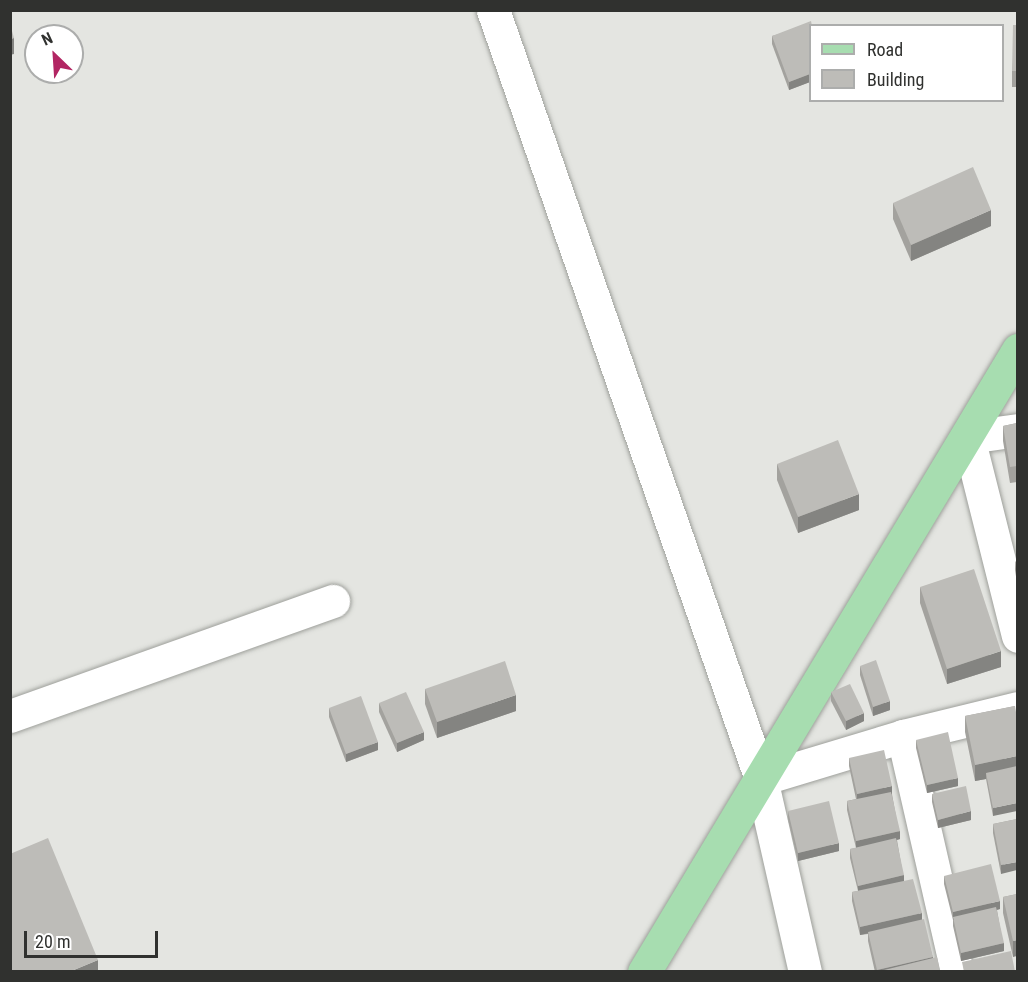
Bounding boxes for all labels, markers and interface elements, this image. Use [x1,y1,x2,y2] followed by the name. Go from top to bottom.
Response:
[24,24,84,84] north arrow
[809,24,1004,102] legend
[39,28,55,50] text: N
[867,39,903,60] text: Road
[867,69,924,90] text: Building
[27,919,160,957] scale bar
[35,931,70,952] text: 20 m

